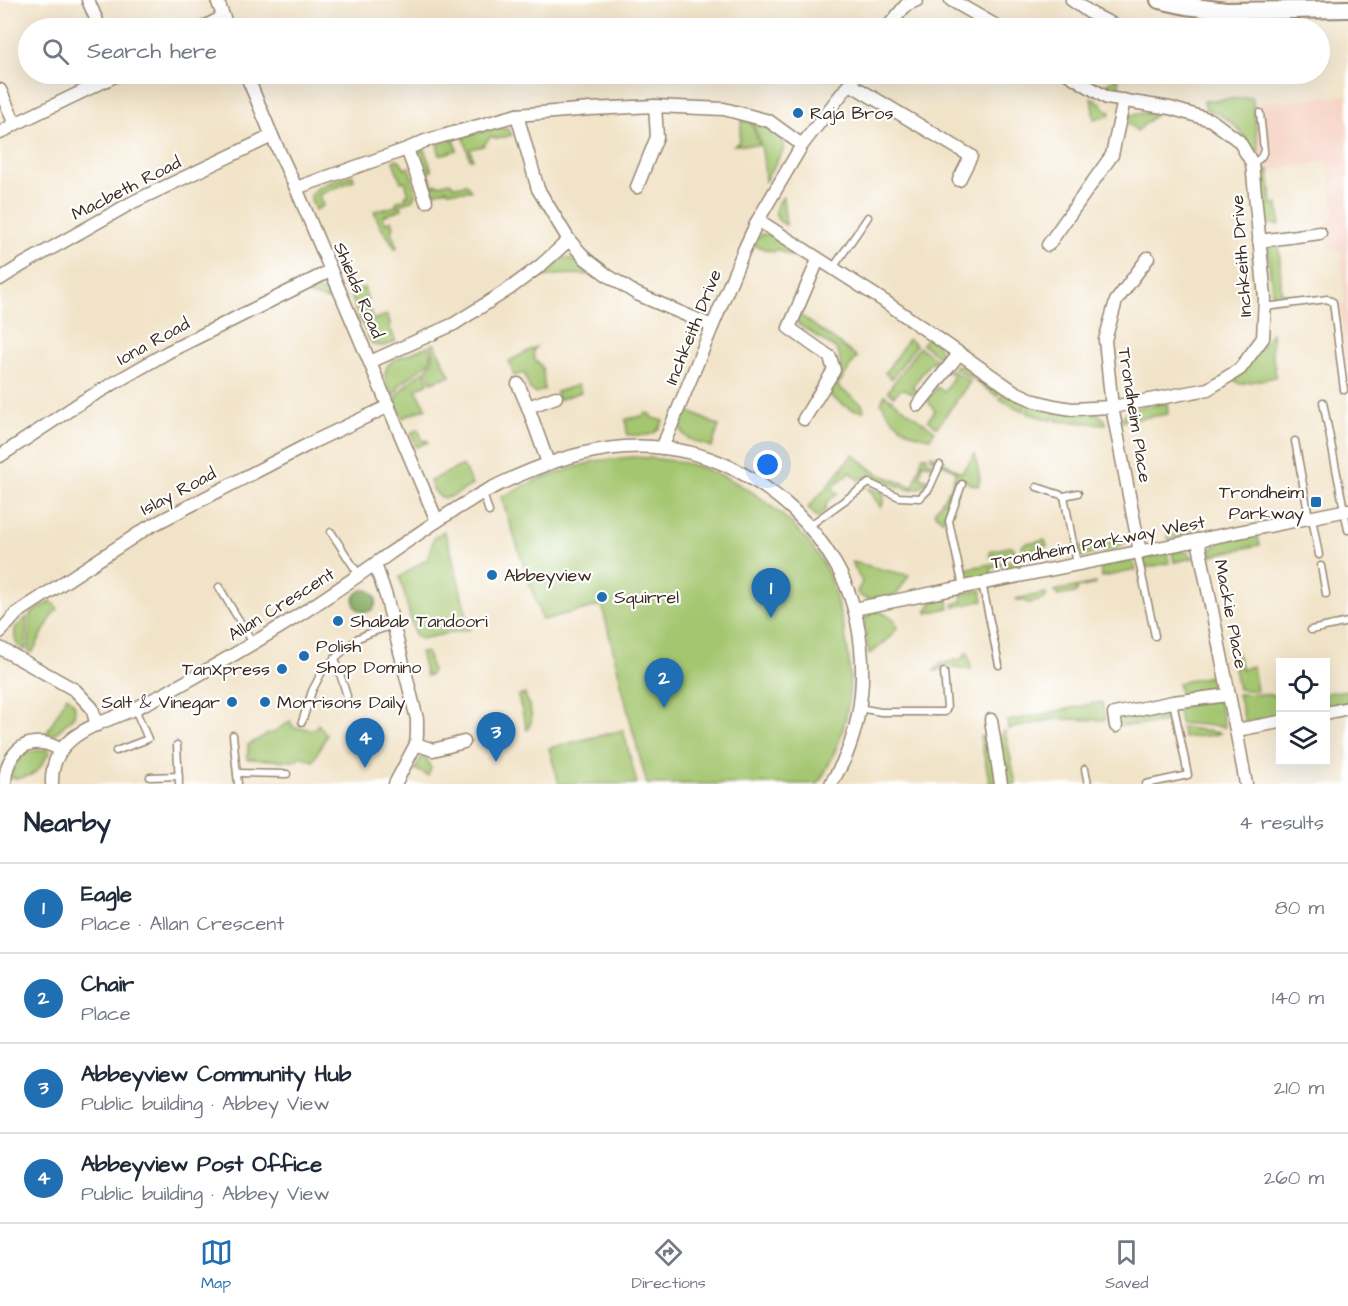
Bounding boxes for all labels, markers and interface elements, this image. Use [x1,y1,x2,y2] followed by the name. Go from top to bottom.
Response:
[18,18,1330,84] search box
[39,35,72,68] icon: search
[87,36,217,67] text: Search here
[810,101,893,126] place label: Raja Bros
[791,106,805,120] marker: Raja Bros
[67,150,185,227] street label: Macbeth Road
[1225,194,1258,318] street label: Inchkeith Drive
[327,238,390,342] street label: Shields Road
[659,266,728,389] street label: Inchkeith Drive
[112,311,194,372] street label: Iona Road
[1111,346,1158,485] street label: Trondheim Place
[753,450,782,479] your location
[136,461,221,523] street label: Islay Road
[1219,480,1304,527] place label: Trondheim Parkway
[1309,495,1323,509] marker: Trondheim Parkway
[989,509,1208,576] street label: Trondheim Parkway West
[1208,557,1253,671] street label: Mackie Place
[223,561,340,647] street label: Allan Crescent
[504,563,592,589] place label: Abbeyview
[485,568,499,582] marker: Abbeyview
[752,568,790,618] pin: 1
[614,585,679,610] place label: Squirrel
[595,590,609,604] marker: Squirrel
[350,609,488,634] place label: Shabab Tandoori
[331,614,345,628] marker: Shabab Tandoori
[316,634,422,680] place label: Polish Shop Domino
[297,649,311,663] marker: Polish Shop Domino
[182,657,270,682] place label: TanXpress
[644,658,684,708] pin: 2
[1276,658,1330,766] map controls
[1276,658,1330,712] button: locate
[275,662,289,676] marker: TanXpress
[102,690,220,716] place label: Salt & Vinegar
[277,690,405,716] place label: Morrisons Daily
[225,695,239,709] marker: Salt & Vinegar
[258,695,272,709] marker: Morrisons Daily
[476,712,516,762] pin: 3
[1276,712,1330,766] button: layers
[346,718,385,768] pin: 4
[24,805,111,841] text: Nearby
[1239,809,1324,837] text: 4 results
[81,879,132,910] text: Eagle
[42,894,45,922] text: 1
[1275,894,1324,922] text: 80 m
[81,910,284,938] text: Place · Allan Crescent
[81,969,134,1000] text: Chair
[38,984,49,1012] text: 2
[1272,984,1324,1012] text: 140 m
[81,1000,131,1028] text: Place
[81,1059,351,1090] text: Abbeyview Community Hub
[38,1074,49,1102] text: 3
[1274,1074,1324,1102] text: 210 m
[81,1090,330,1118] text: Public building · Abbey View
[81,1149,322,1180] text: Abbeyview Post Office
[37,1164,50,1192] text: 4
[1264,1164,1324,1192] text: 260 m
[81,1180,330,1208] text: Public building · Abbey View
[200,1236,233,1294] tab: Map
[632,1236,706,1294] tab: Directions
[1105,1236,1148,1294] tab: Saved

